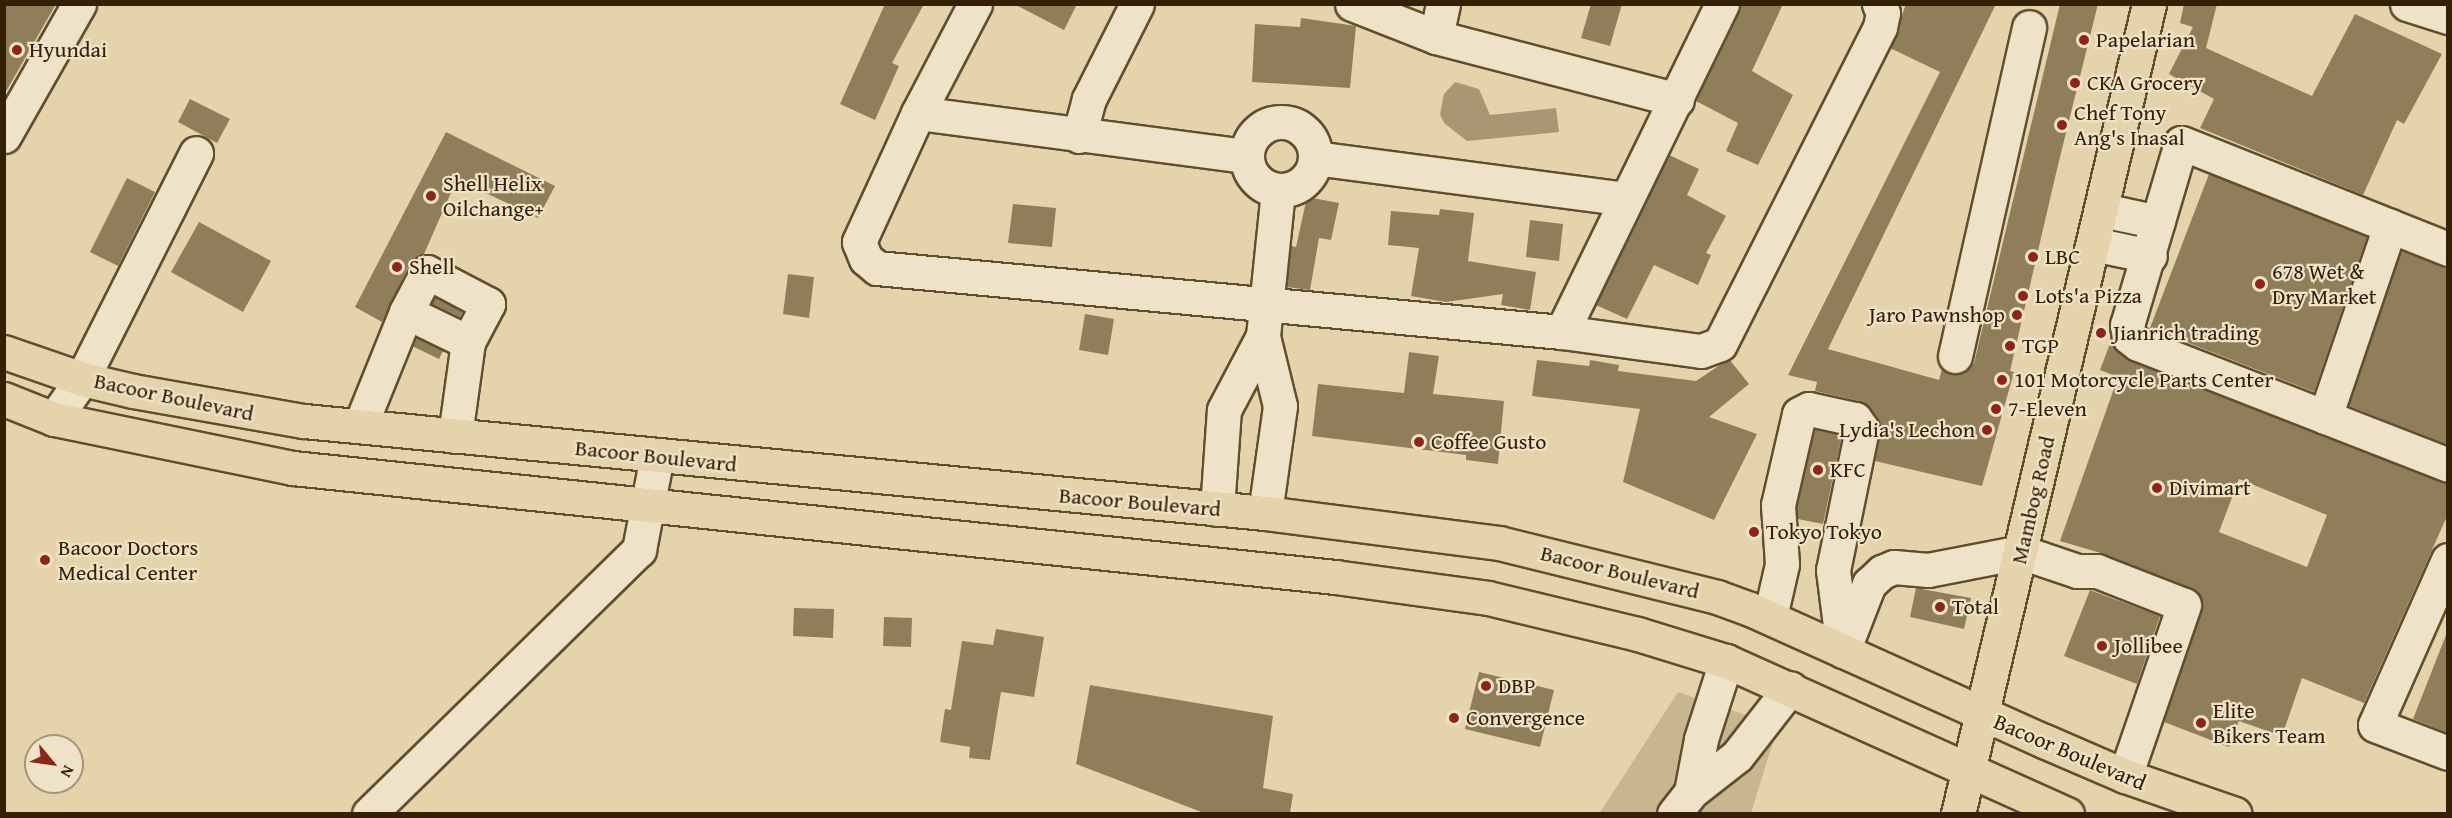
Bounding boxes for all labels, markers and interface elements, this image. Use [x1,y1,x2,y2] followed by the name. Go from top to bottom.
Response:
[2096,27,2195,53] place label: Papelarian
[2077,33,2091,47] marker: Papelarian
[29,37,107,63] place label: Hyundai
[10,43,24,57] marker: Hyundai
[2087,70,2203,96] place label: CKA Grocery
[2068,76,2082,90] marker: CKA Grocery
[2074,99,2185,150] place label: Chef Tony Ang's Inasal
[2055,118,2069,132] marker: Chef Tony Ang's Inasal
[443,170,544,222] place label: Shell Helix Oilchange+
[424,189,438,203] marker: Shell Helix Oilchange+
[2045,244,2080,270] place label: LBC
[2026,250,2040,264] marker: LBC
[409,254,455,280] place label: Shell
[2272,258,2377,310] place label: 678 Wet & Dry Market
[390,260,404,274] marker: Shell
[2253,277,2267,291] marker: 678 Wet & Dry Market
[2035,283,2142,309] place label: Lots'a Pizza
[2016,289,2030,303] marker: Lots'a Pizza
[1869,302,2005,328] place label: Jaro Pawnshop
[2010,308,2024,322] marker: Jaro Pawnshop
[2113,320,2259,346] place label: Jianrich trading
[2094,326,2108,340] marker: Jianrich trading
[2022,333,2059,359] place label: TGP
[2003,339,2017,353] marker: TGP
[92,367,256,427] street label: Bacoor Boulevard
[2014,367,2274,393] place label: 101 Motorcycle Parts Center
[1995,373,2009,387] marker: 101 Motorcycle Parts Center
[2008,396,2087,422] place label: 7-Eleven
[1989,402,2003,416] marker: 7-Eleven
[1839,417,1975,443] place label: Lydia's Lechon
[1980,423,1994,437] marker: Lydia's Lechon
[1431,429,1546,455] place label: Coffee Gusto
[2005,433,2061,567] street label: Mambog Road
[574,434,738,478] street label: Bacoor Boulevard
[1412,435,1426,449] marker: Coffee Gusto
[1830,457,1866,483] place label: KFC
[1811,463,1825,477] marker: KFC
[2169,475,2251,501] place label: Divimart
[2150,481,2164,495] marker: Divimart
[1058,482,1222,522] street label: Bacoor Boulevard
[1766,519,1882,545] place label: Tokyo Tokyo
[1747,525,1761,539] marker: Tokyo Tokyo
[58,534,198,586] place label: Bacoor Doctors Medical Center
[1538,540,1702,604] street label: Bacoor Boulevard
[36,551,54,569] marker: Bacoor Doctors Medical Center
[1952,594,1999,620] place label: Total
[1933,600,1947,614] marker: Total
[2114,633,2183,659] place label: Jollibee
[2095,639,2109,653] marker: Jollibee
[1498,673,1536,699] place label: DBP
[1479,679,1493,693] marker: DBP
[2213,697,2326,748] place label: Elite Bikers Team
[1466,705,1585,731] place label: Convergence
[1990,708,2150,796] street label: Bacoor Boulevard
[1447,711,1461,725] marker: Convergence
[2194,716,2208,730] marker: Elite Bikers Team
[24,734,84,794] north arrow
[55,761,81,782] text: N

